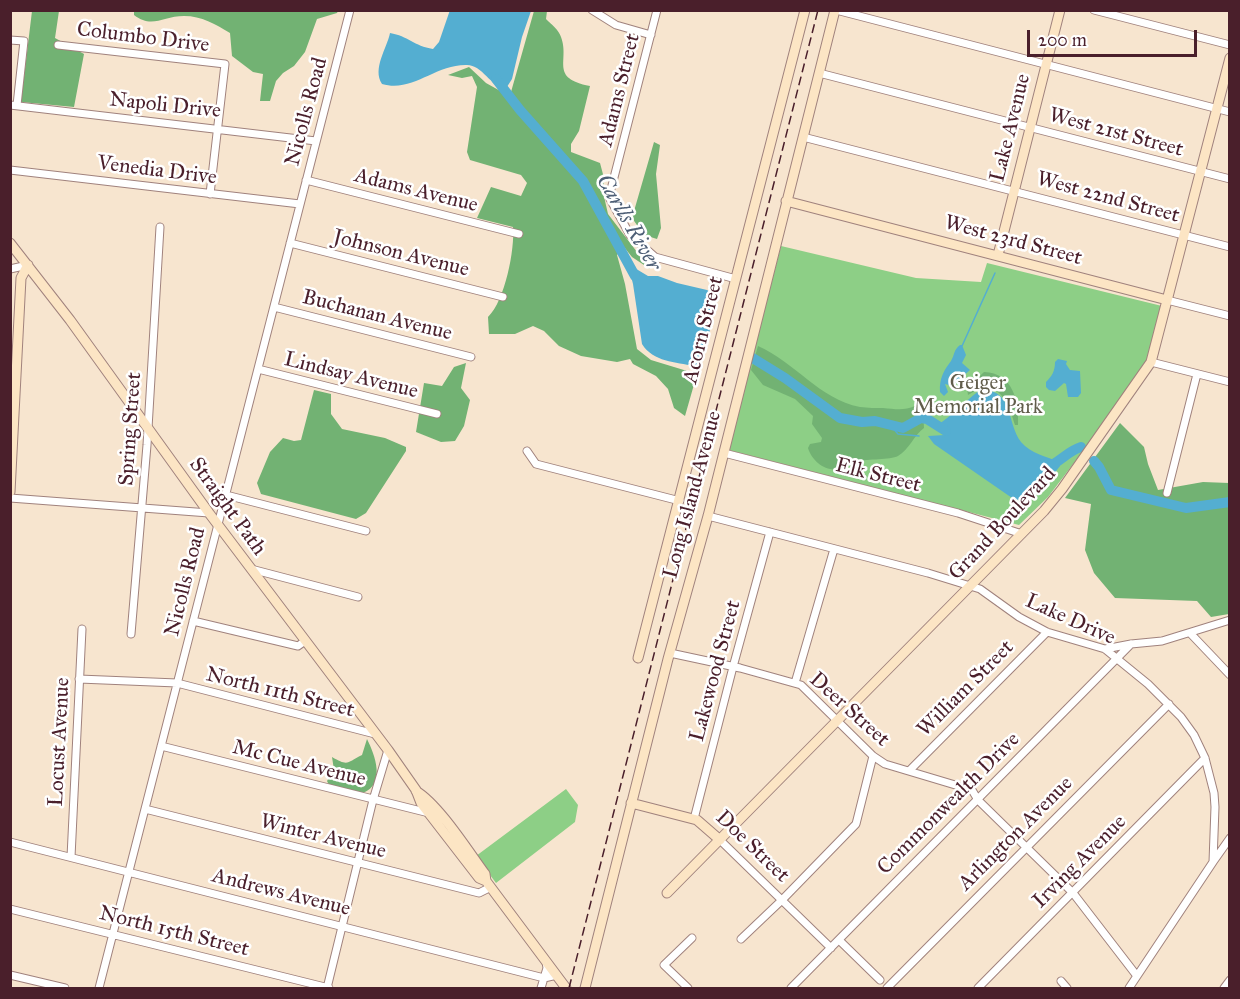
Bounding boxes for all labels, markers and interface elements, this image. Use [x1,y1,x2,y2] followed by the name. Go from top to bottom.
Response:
[75,17,211,59] street label: Columbo Drive
[1030,18,1200,56] scale bar
[1038,29,1087,51] text: 200 m
[594,31,646,149] street label: Adams Street
[280,55,334,169] street label: Nicolls Road
[985,71,1037,185] street label: Lake Avenue
[108,88,222,124] street label: Napoli Drive
[1046,103,1186,163] street label: West 21st Street
[96,151,218,191] street label: Venedia Drive
[352,163,480,219] street label: Adams Avenue
[1034,167,1182,229] street label: West 22nd Street
[590,170,666,276] water label: Carlls River
[942,211,1084,271] street label: West 23rd Street
[330,225,472,283] street label: Johnson Avenue
[679,274,729,386] street label: Acorn Street
[299,285,455,347] street label: Buchanan Avenue
[282,347,420,405] street label: Lindsay Avenue
[114,371,148,487] street label: Spring Street
[913,371,1043,421] park label: Geiger Memorial Park
[659,408,727,582] street label: Long Island Avenue
[183,453,271,561] street label: Straight Path
[833,453,923,499] street label: Elk Street
[944,462,1062,586] street label: Grand Boulevard
[160,525,212,639] street label: Nicolls Road
[1021,589,1119,651] street label: Lake Drive
[685,598,747,744] street label: Lakewood Street
[913,636,1019,742] street label: William Street
[203,662,357,724] street label: North 11th Street
[804,668,894,752] street label: Deer Street
[44,677,76,807] street label: Locust Avenue
[873,728,1025,880] street label: Commonwealth Drive
[230,735,368,793] street label: Mc Cue Avenue
[953,771,1079,897] street label: Arlington Avenue
[710,806,794,888] street label: Doe Street
[258,809,388,865] street label: Winter Avenue
[1028,810,1132,914] street label: Irving Avenue
[209,864,353,922] street label: Andrews Avenue
[97,901,251,963] street label: North 15th Street

